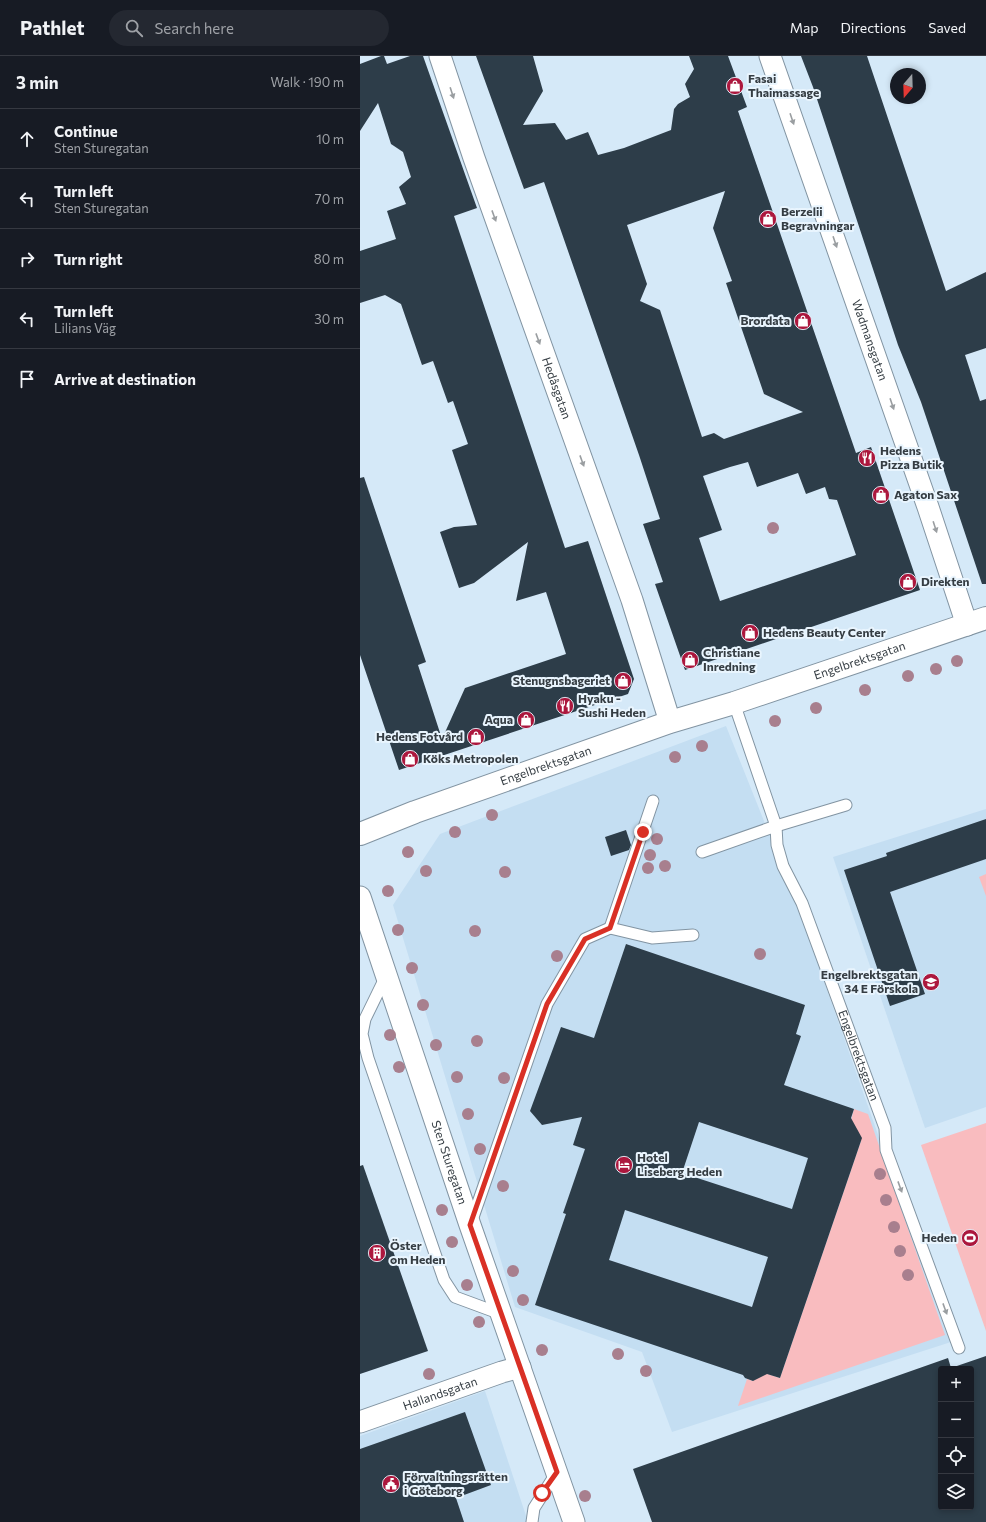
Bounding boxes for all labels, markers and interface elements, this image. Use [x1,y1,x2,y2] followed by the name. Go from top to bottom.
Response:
[109,10,389,46] search box
[20,16,85,39] text: Pathlet
[123,17,145,39] icon: search
[155,19,234,37] text: Search here
[790,19,819,36] text: Map
[841,19,906,36] text: Directions
[928,19,966,36] text: Saved
[890,68,926,104] north arrow
[748,71,819,99] place label: Fasai Thaimassage
[16,72,59,93] text: 3 min
[270,74,344,90] text: Walk · 190 m
[725,76,745,96] shop icon: Fasai Thaimassage
[450,87,456,99] one-way arrow
[790,114,796,126] one-way arrow
[54,122,118,140] text: Continue
[16,128,38,150] icon: ahead
[316,131,344,147] text: 10 m
[54,140,149,156] text: Sten Sturegatan
[54,182,113,200] text: Turn left
[16,188,38,210] icon: left
[315,191,344,207] text: 70 m
[54,200,149,216] text: Sten Sturegatan
[781,204,854,232] place label: Berzelii Begravningar
[758,209,778,229] shop icon: Berzelii Begravningar
[492,211,498,223] one-way arrow
[833,236,839,248] one-way arrow
[16,248,38,270] icon: right
[54,250,123,268] text: Turn right
[314,251,344,267] text: 80 m
[850,297,891,382] street label: Wadmansgatan
[54,302,113,320] text: Turn left
[16,308,38,330] icon: left
[314,311,344,327] text: 30 m
[793,311,813,331] shop icon: Brordata
[741,313,790,327] place label: Brordata
[54,320,116,336] text: Lilians Väg
[536,333,542,345] one-way arrow
[540,355,575,421] street label: Hedåsgatan
[16,368,38,390] icon: arrive
[54,370,196,388] text: Arrive at destination
[889,399,895,411] one-way arrow
[880,443,942,471] place label: Hedens Pizza Butik
[857,448,877,468] restaurant icon: Hedens Pizza Butik
[579,455,585,467] one-way arrow
[871,485,891,505] shop icon: Agaton Sax
[894,487,957,501] place label: Agaton Sax
[932,521,938,533] one-way arrow
[898,572,918,592] shop icon: Direkten
[921,574,969,588] place label: Direkten
[740,623,760,643] shop icon: Hedens Beauty Center
[763,625,886,639] place label: Hedens Beauty Center
[812,638,907,682] street label: Engelbrektsgatan
[703,645,760,673] place label: Christiane Inredning
[680,650,700,670] shop icon: Christiane Inredning
[613,671,633,691] shop icon: Stenugnsbageriet
[513,673,610,687] place label: Stenugnsbageriet
[578,691,646,719] place label: Hyaku - Sushi Heden
[555,696,575,716] restaurant icon: Hyaku - Sushi Heden
[516,710,536,730] shop icon: Aqua
[484,712,513,726] place label: Aqua
[466,727,486,747] shop icon: Hedens Fotvård
[376,729,463,743] place label: Hedens Fotvård
[498,742,593,787] street label: Engelbrektsgatan
[400,749,420,769] shop icon: Köks Metropolen
[423,751,518,765] place label: Köks Metropolen
[634,823,652,841] route end
[821,967,918,995] place label: Engelbrektsgatan 34 E Förskola
[921,972,941,992] school or university icon: Engelbrektsgatan 34 E Förskola
[836,1008,882,1102] street label: Engelbrektsgatan
[429,1118,471,1206] street label: Sten Sturegatan
[637,1150,722,1178] place label: Hotel Liseberg Heden
[614,1155,634,1175] hotel icon: Hotel Liseberg Heden
[897,1181,903,1193] one-way arrow
[960,1228,980,1248] sports icon: Heden
[921,1230,957,1244] place label: Heden
[390,1238,446,1266] place label: Öster om Heden
[367,1243,387,1263] building icon: Öster om Heden
[942,1303,948,1315] one-way arrow
[938,1366,974,1510] map controls
[938,1366,974,1402] button: +
[401,1373,479,1412] street label: Hallandsgatan
[938,1402,974,1438] button: −
[938,1438,974,1474] button: locate
[404,1469,508,1497] place label: Förvaltningsrätten i Göteborg
[381,1474,401,1494] public building icon: Förvaltningsrätten i Göteborg
[938,1474,974,1510] button: layers
[533,1484,551,1502] route start

